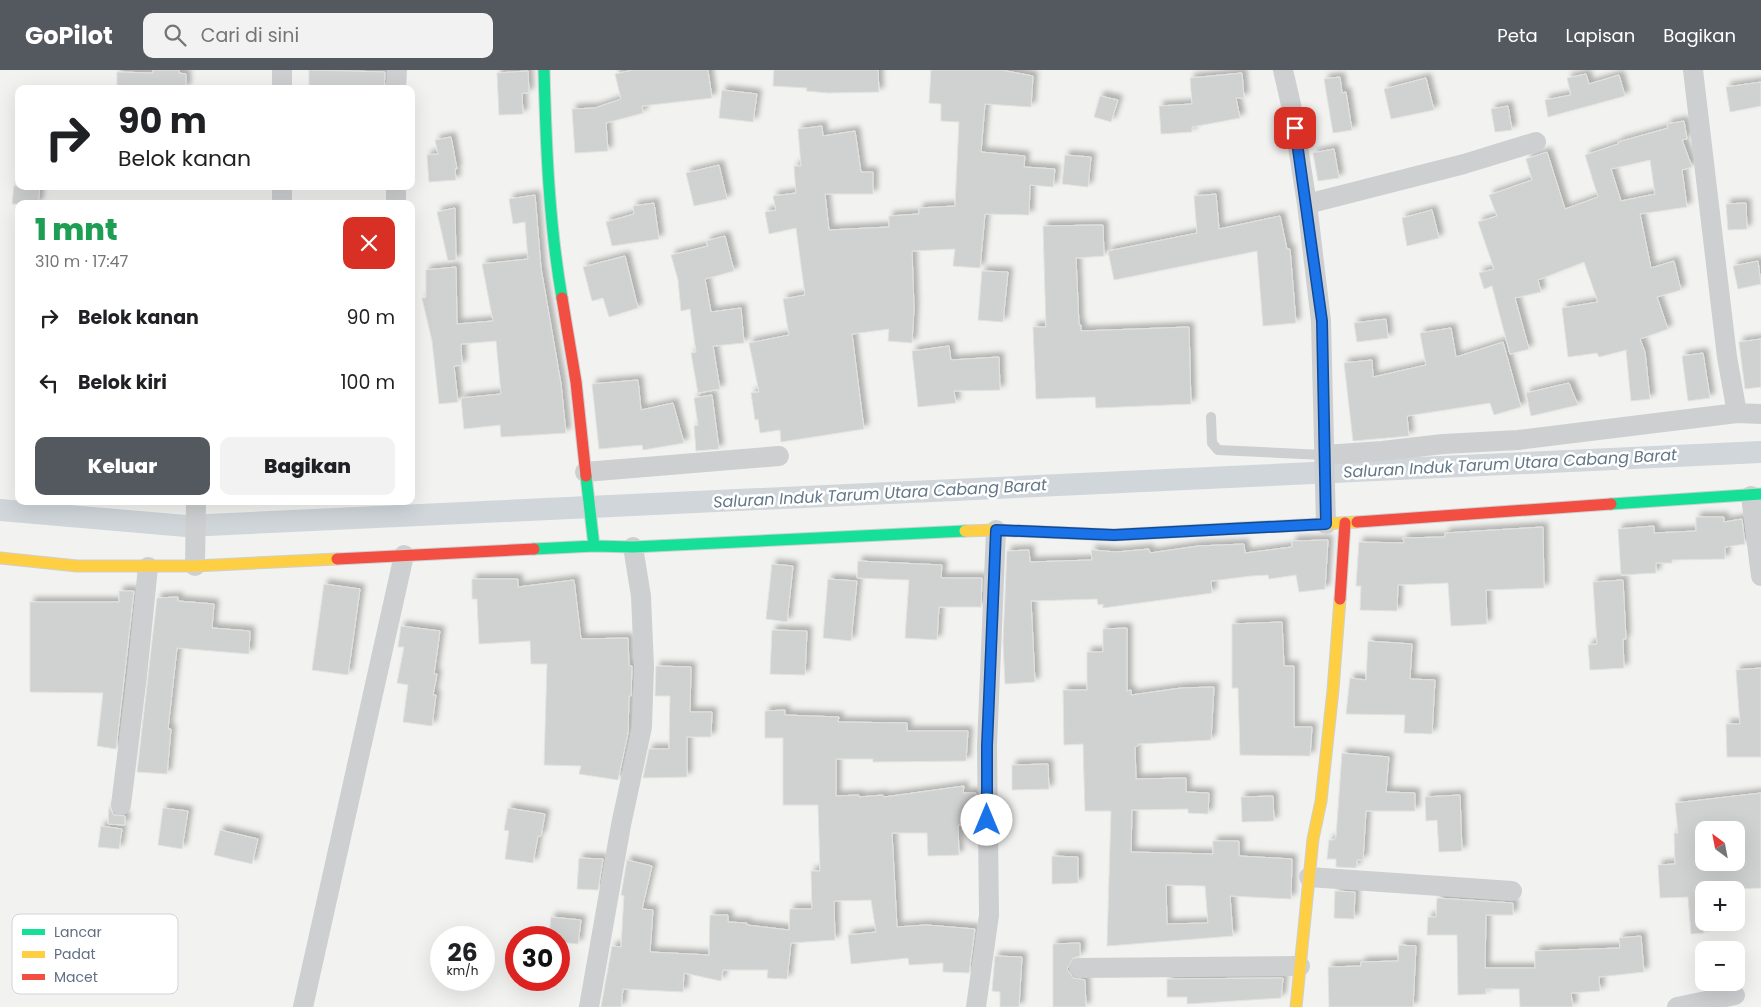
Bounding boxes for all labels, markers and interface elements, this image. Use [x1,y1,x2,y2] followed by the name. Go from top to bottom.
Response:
[143,13,493,58] search box
[25,19,113,52] text: GoPilot
[161,21,189,49] icon: search
[201,22,299,49] text: Cari di sini
[1497,23,1538,48] text: Peta
[1566,23,1635,48] text: Lapisan
[1663,23,1736,48] text: Bagikan
[118,96,207,145] text: 90 m
[35,105,100,170] icon: right
[1274,107,1316,149] pin
[1281,114,1309,142] icon: arrive
[118,143,251,174] text: Belok kanan
[35,208,118,251] text: 1 mnt
[343,217,395,269] button: close
[35,250,128,273] text: 310 m · 17:47
[35,304,63,332] icon: right
[78,304,199,331] text: Belok kanan
[346,304,395,331] text: 90 m
[35,369,63,397] icon: left
[78,369,167,396] text: Belok kiri
[340,369,395,396] text: 100 m
[35,437,210,495] button: Keluar
[220,437,395,495] button: Bagikan
[1343,443,1679,484] water label: Saluran Induk Tarum Utara Cabang Barat
[713,473,1049,514] water label: Saluran Induk Tarum Utara Cabang Barat
[960,793,1012,845] position arrow
[1695,821,1745,871] north arrow
[1695,821,1745,991] map controls
[1695,881,1745,931] button: +
[12,914,178,994] legend
[54,922,102,942] text: Lancar
[505,926,570,991] speed limit sign: 30
[447,935,478,970] text: 26
[1695,941,1745,991] button: −
[54,944,96,964] text: Padat
[447,962,478,979] text: km/h
[54,967,98,987] text: Macet

